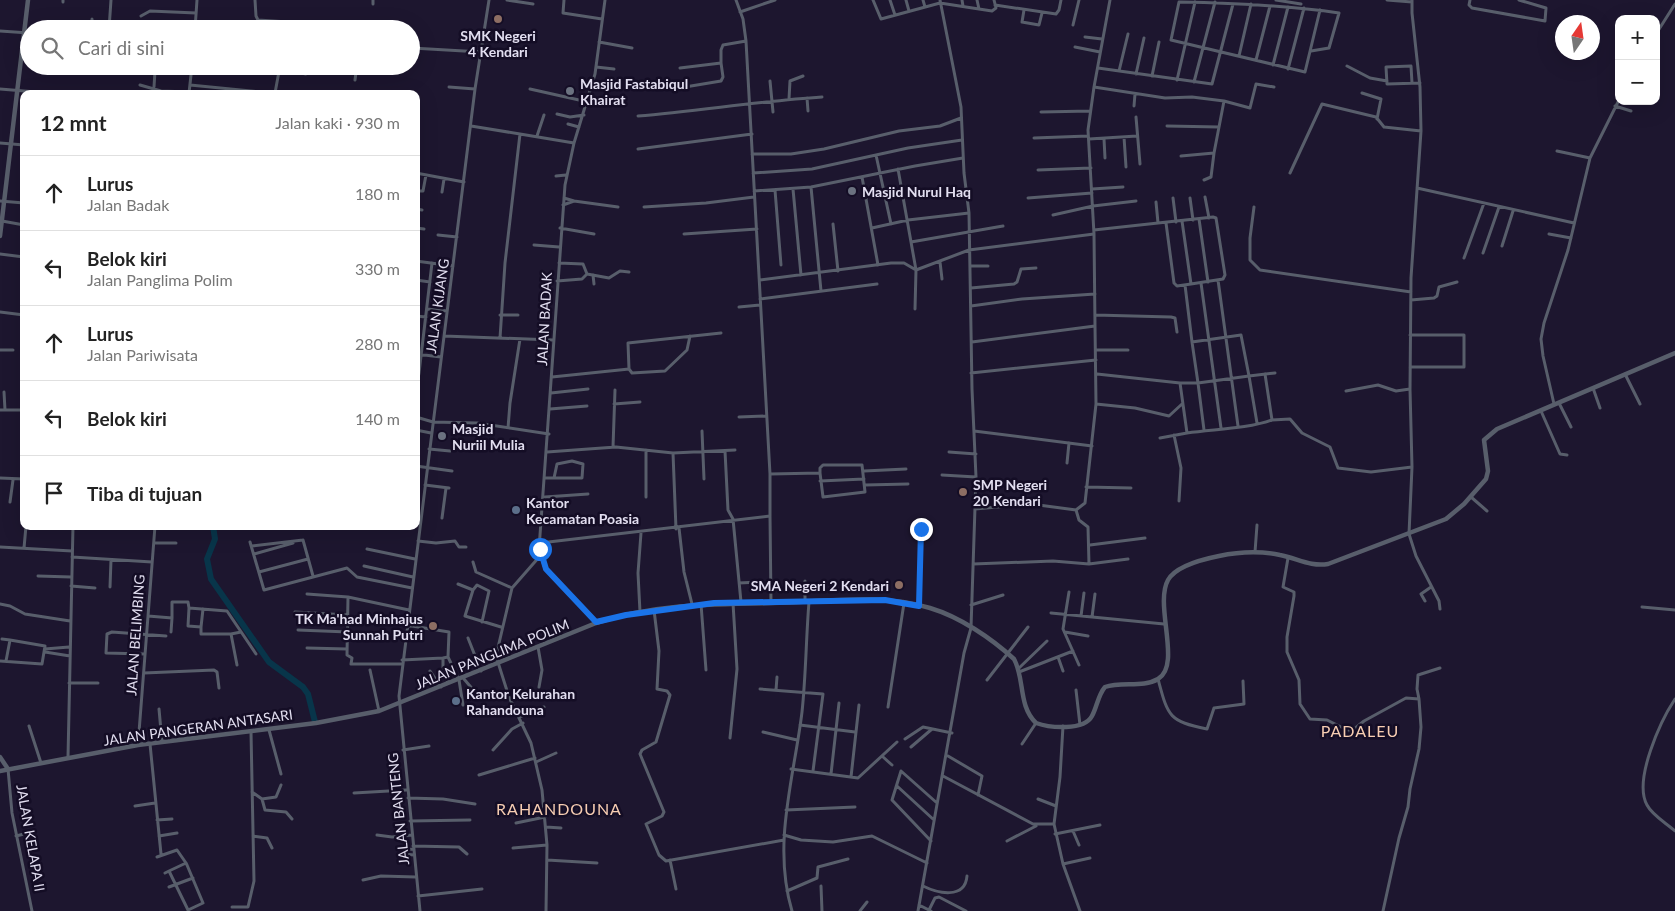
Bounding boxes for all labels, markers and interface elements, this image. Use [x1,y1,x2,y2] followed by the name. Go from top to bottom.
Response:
[492,13,504,25] marker: SMK Negeri 4 Kendari
[1555,15,1600,60] north arrow
[1615,15,1660,105] map controls
[1615,15,1660,60] button: +
[20,20,420,75] search box
[460,27,536,60] place label: SMK Negeri 4 Kendari
[38,34,66,62] icon: search
[78,36,165,59] text: Cari di sini
[1615,60,1660,105] button: −
[580,75,688,108] place label: Masjid Fastabiqul Khairat
[564,85,576,97] marker: Masjid Fastabiqul Khairat
[40,110,107,135] text: 12 mnt
[275,113,400,132] text: Jalan kaki · 930 m
[87,172,133,195] text: Lurus
[40,179,68,207] icon: ahead
[862,183,971,200] place label: Masjid Nurul Haq
[355,184,400,203] text: 180 m
[846,185,858,197] marker: Masjid Nurul Haq
[87,195,169,214] text: Jalan Badak
[87,247,167,270] text: Belok kiri
[40,254,68,282] icon: left
[422,257,452,355] street label: JALAN KIJANG
[355,259,400,278] text: 330 m
[87,270,233,289] text: Jalan Panglima Polim
[533,271,555,366] street label: JALAN BADAK
[87,322,133,345] text: Lurus
[40,329,68,357] icon: ahead
[355,334,400,353] text: 280 m
[87,345,198,364] text: Jalan Pariwisata
[40,404,68,432] icon: left
[87,407,167,430] text: Belok kiri
[355,409,400,428] text: 140 m
[452,420,525,453] place label: Masjid Nuriil Mulia
[436,430,448,442] marker: Masjid Nuriil Mulia
[973,476,1047,509] place label: SMP Negeri 20 Kendari
[40,479,68,507] icon: arrive
[87,482,202,505] text: Tiba di tujuan
[957,486,969,498] marker: SMP Negeri 20 Kendari
[526,494,639,527] place label: Kantor Kecamatan Poasia
[510,504,522,516] marker: Kantor Kecamatan Poasia
[910,518,933,541] route end
[529,538,552,561] route start
[122,574,148,696] street label: JALAN BELIMBING
[751,577,889,594] place label: SMA Negeri 2 Kendari
[893,579,905,591] marker: SMA Negeri 2 Kendari
[295,610,423,643] place label: TK Ma'had Minhajus Sunnah Putri
[412,615,572,693] street label: JALAN PANGLIMA POLIM
[427,620,439,632] marker: TK Ma'had Minhajus Sunnah Putri
[466,685,575,718] place label: Kantor Kelurahan Rahandouna
[450,695,462,707] marker: Kantor Kelurahan Rahandouna
[102,705,294,749] street label: JALAN PANGERAN ANTASARI
[1321,721,1399,740] district label: PADALEU
[384,752,412,866] street label: JALAN BANTENG
[13,783,49,893] street label: JALAN KELAPA II
[496,799,622,818] district label: RAHANDOUNA

